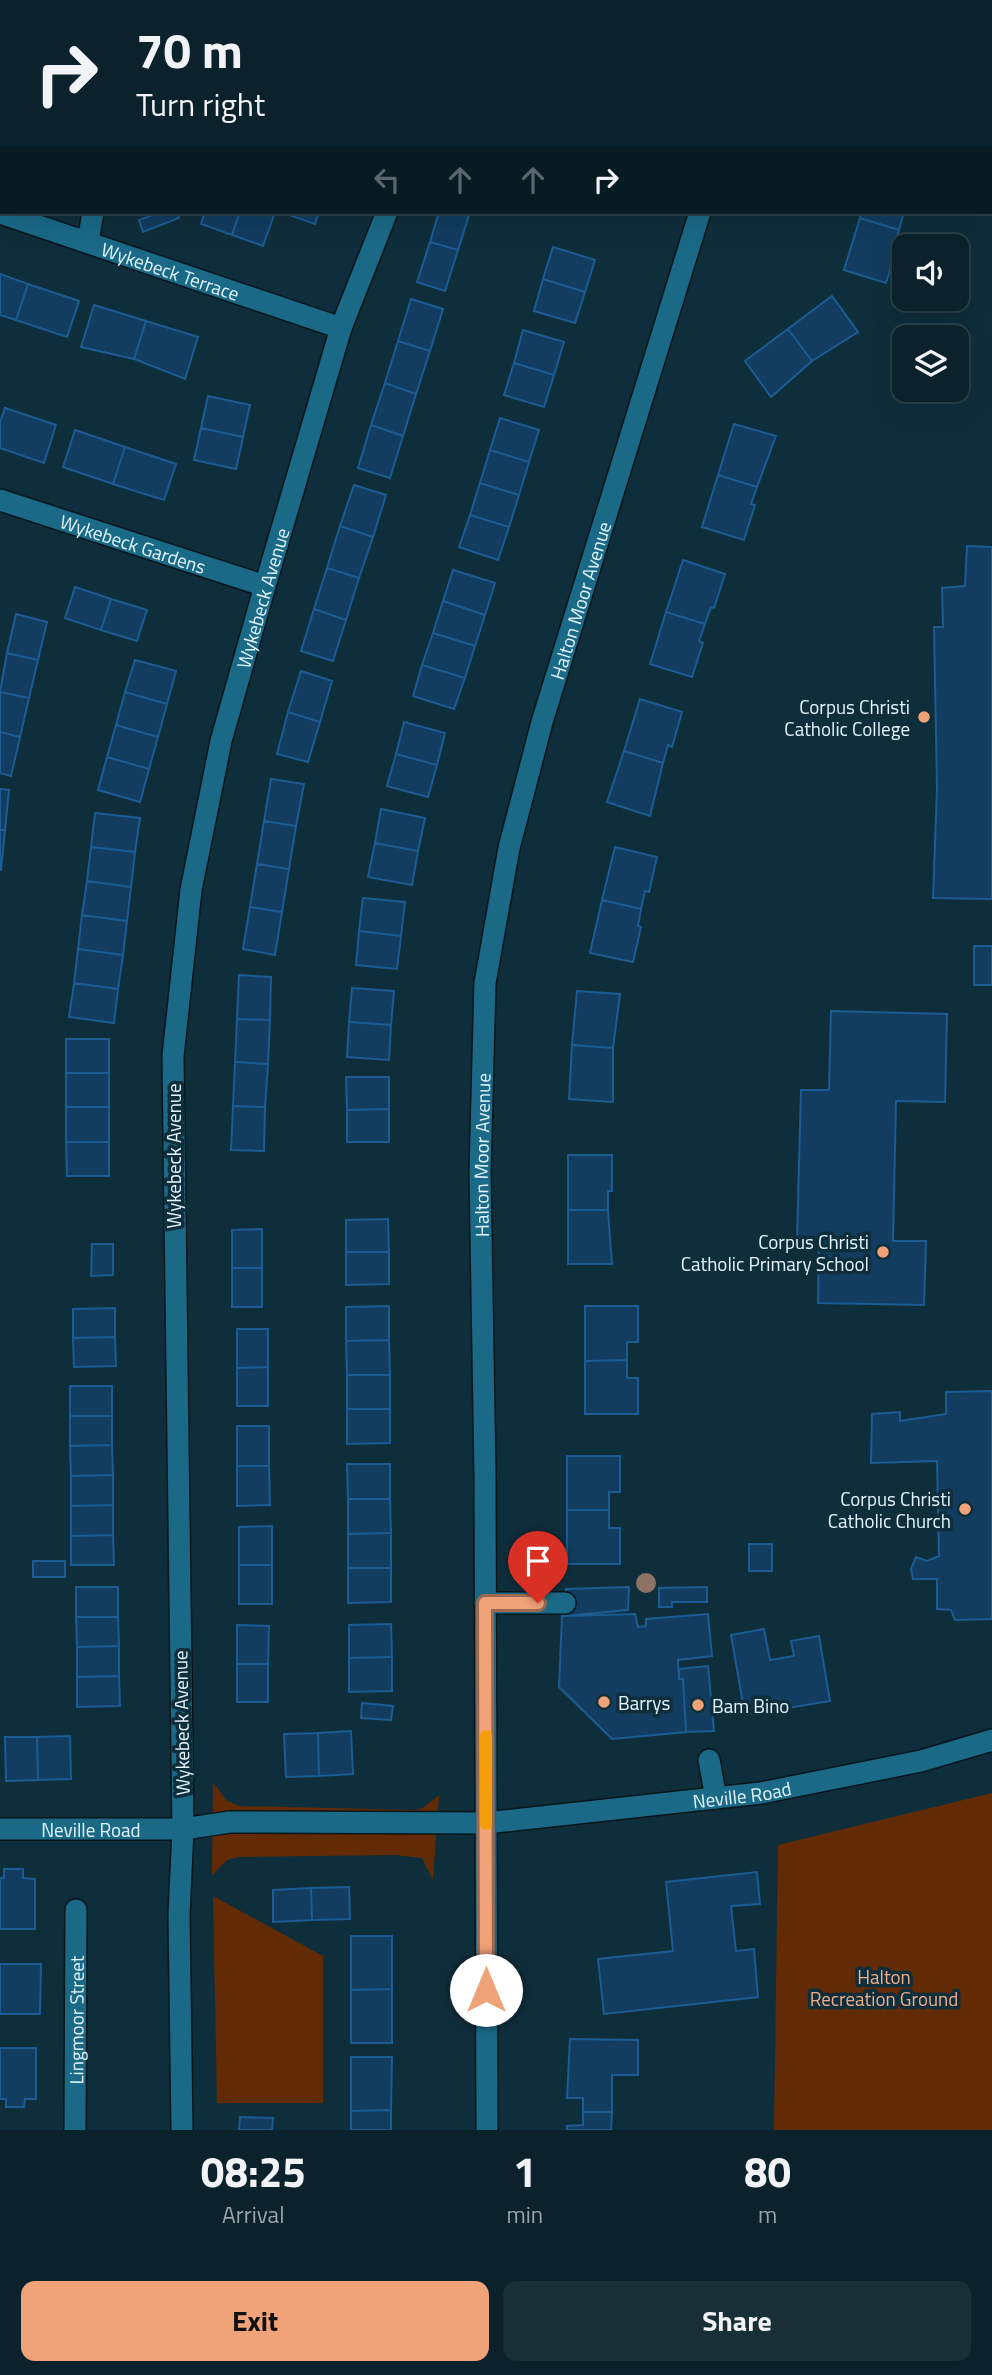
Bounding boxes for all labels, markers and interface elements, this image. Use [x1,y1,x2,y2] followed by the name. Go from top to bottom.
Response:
[136,12,243,87] text: 70 m
[21,28,112,119] icon: right
[136,80,265,128] text: Turn right
[368,161,406,199] icon: left
[441,161,479,199] icon: ahead
[514,161,552,199] icon: ahead
[587,161,625,199] icon: right
[98,234,243,307] street label: Wykebeck Terrace
[892,234,969,402] map controls
[892,234,969,311] button: sound
[892,325,969,402] button: layers
[56,506,210,581] street label: Wykebeck Gardens
[542,518,618,683] street label: Halton Moor Avenue
[228,524,296,672] street label: Wykebeck Avenue
[784,692,910,743] place label: Corpus Christi Catholic College
[916,709,932,725] marker: Corpus Christi Catholic College
[465,1073,497,1237] street label: Halton Moor Avenue
[159,1083,188,1229] street label: Wykebeck Avenue
[681,1227,869,1278] place label: Corpus Christi Catholic Primary School
[875,1244,891,1260] marker: Corpus Christi Catholic Primary School
[828,1484,951,1535] place label: Corpus Christi Catholic Church
[957,1501,973,1517] marker: Corpus Christi Catholic Church
[508,1531,568,1603] pin
[519,1542,557,1580] icon: arrive
[165,1650,197,1796] street label: Wykebeck Avenue
[618,1688,670,1717] place label: Barrys
[712,1691,789,1720] place label: Bam Bino
[596,1694,612,1710] marker: Barrys
[690,1697,706,1713] marker: Bam Bino
[691,1773,794,1815] street label: Neville Road
[41,1815,141,1844] street label: Neville Road
[449,1953,523,2027] position arrow
[61,1955,90,2085] street label: Lingmoor Street
[810,1962,958,2013] park label: Halton Recreation Ground
[201,2139,306,2203] text: 08:25
[513,2139,537,2203] text: 1
[744,2139,791,2203] text: 80
[222,2197,284,2232] text: Arrival
[507,2197,543,2232] text: min
[758,2197,777,2232] text: m
[21,2281,489,2361] button: Exit
[503,2281,971,2361] button: Share

